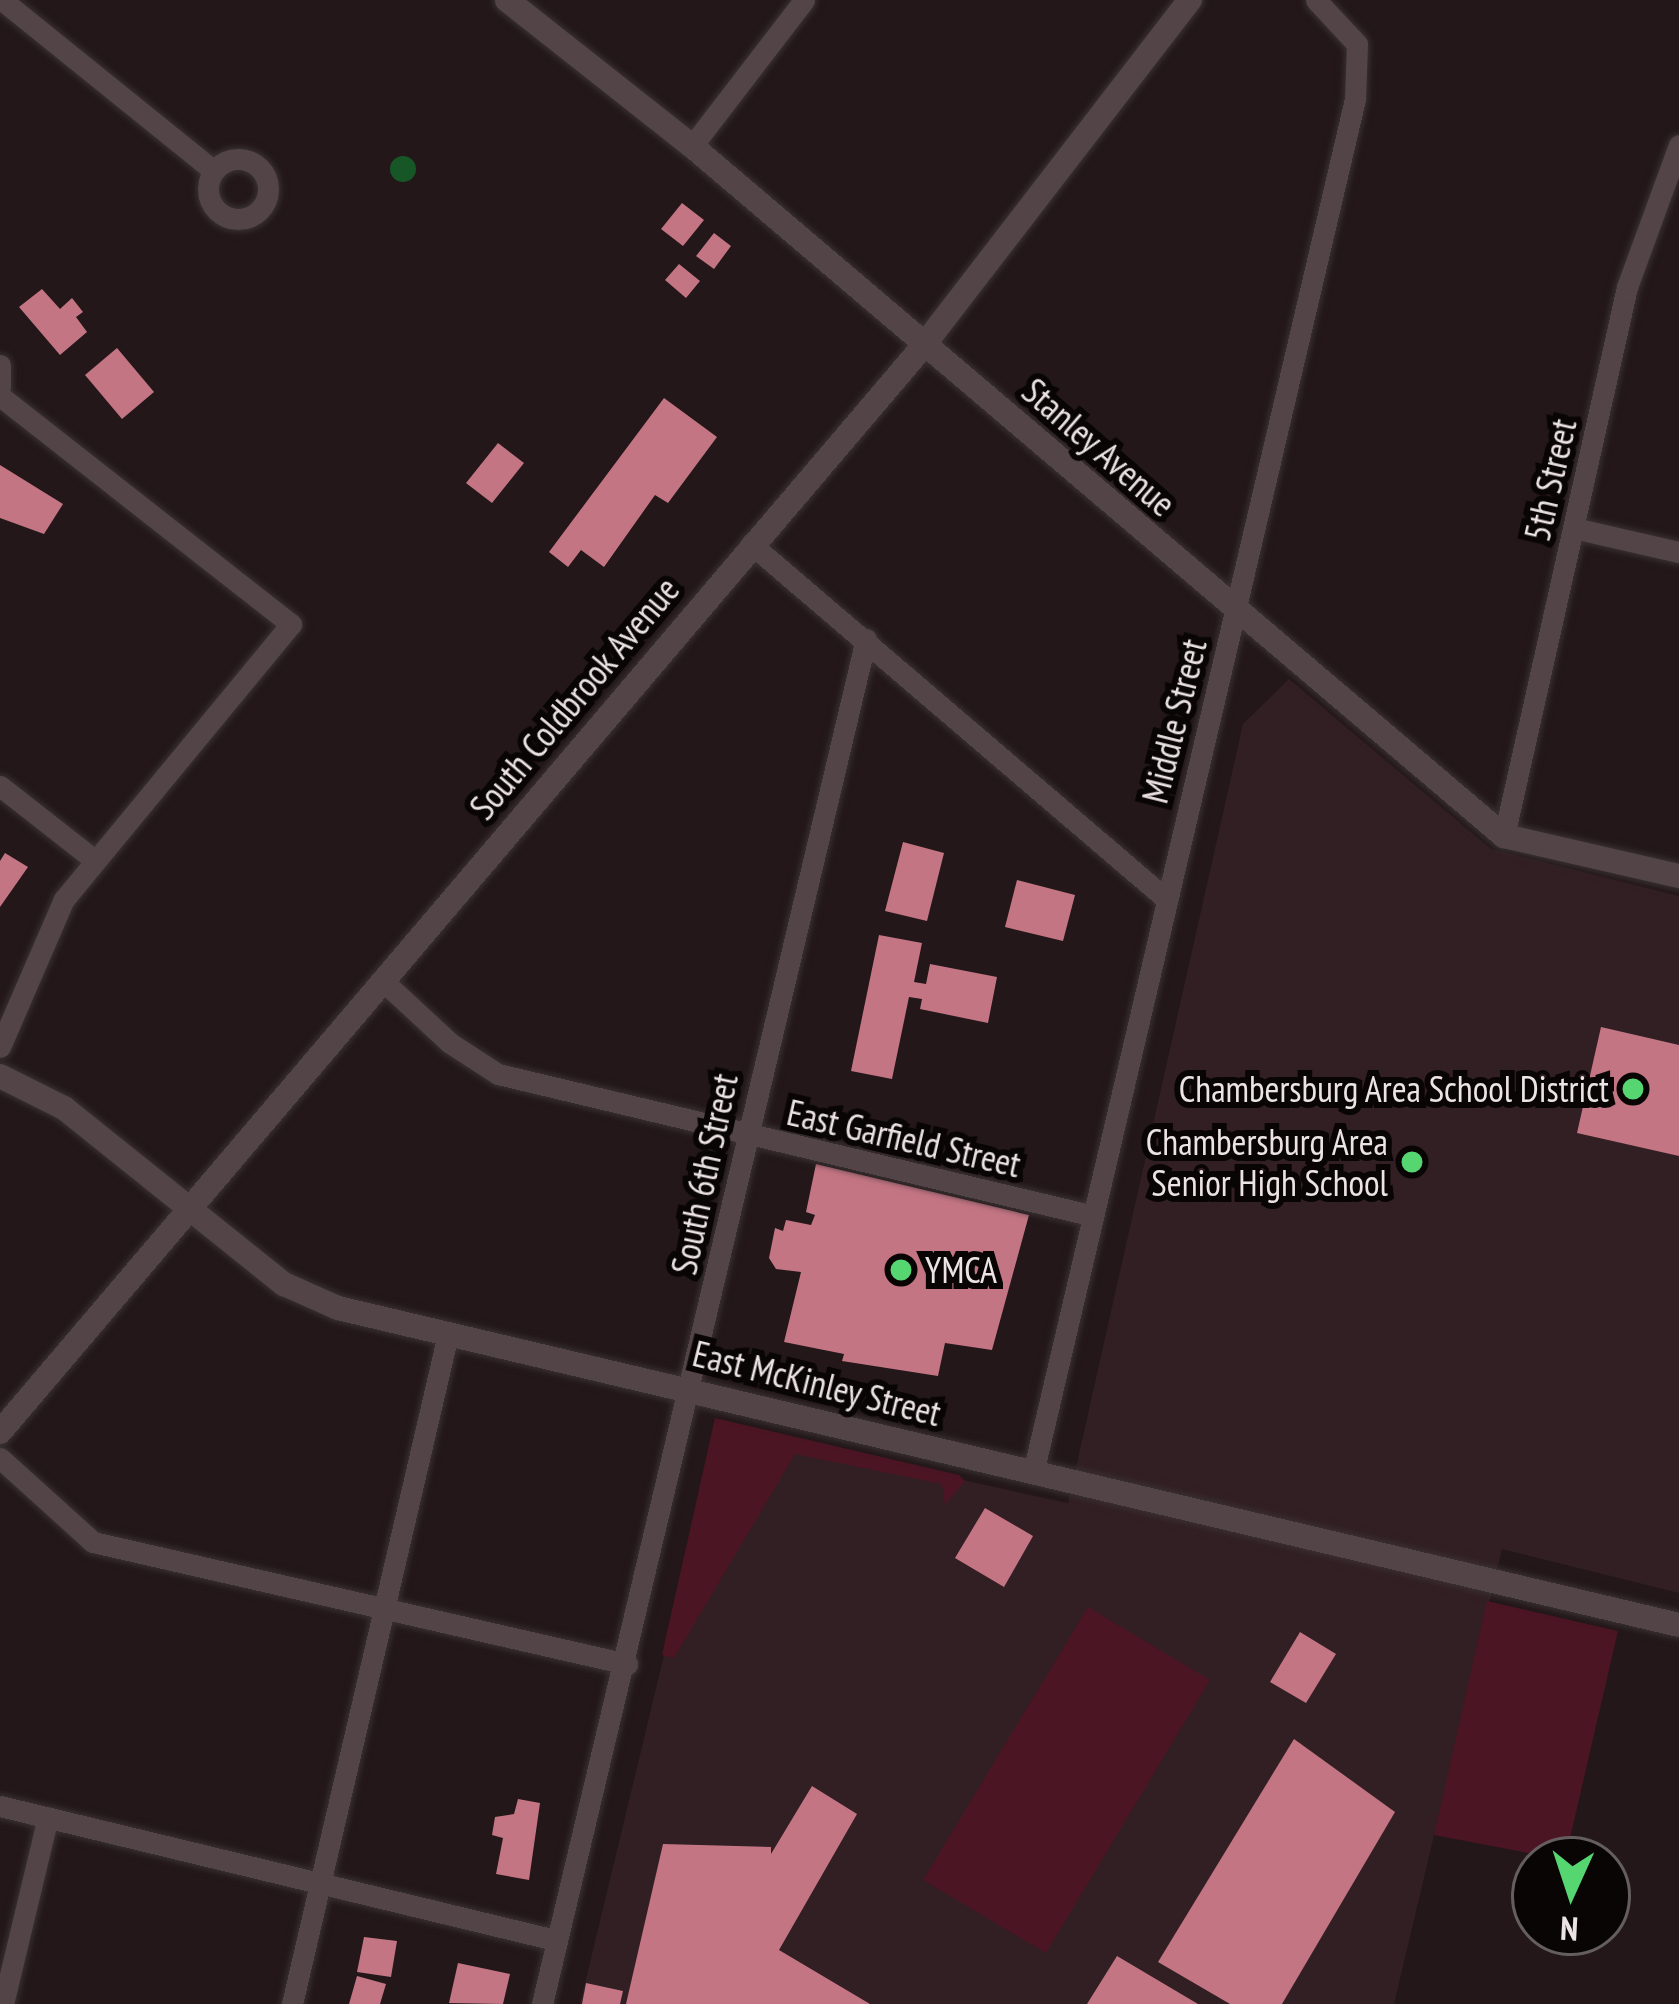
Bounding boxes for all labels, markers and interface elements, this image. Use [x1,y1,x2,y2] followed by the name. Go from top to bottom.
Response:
[1013,368,1185,526] street label: Stanley Avenue
[1515,415,1585,545] street label: 5th Street
[460,568,688,828] street label: South Coldbrook Avenue
[1133,635,1215,807] street label: Middle Street
[1178,1067,1609,1111] place label: Chambersburg Area School District
[662,1070,746,1278] street label: South 6th Street
[1620,1076,1646,1102] marker: Chambersburg Area School District
[783,1090,1025,1186] street label: East Garfield Street
[1145,1119,1388,1204] place label: Chambersburg Area Senior High School
[1399,1149,1425,1175] marker: Chambersburg Area Senior High School
[925,1248,997,1292] place label: YMCA
[888,1257,914,1283] marker: YMCA
[688,1331,946,1435] street label: East McKinley Street
[1511,1836,1631,1956] north arrow
[1559,1908,1579,1951] text: N

